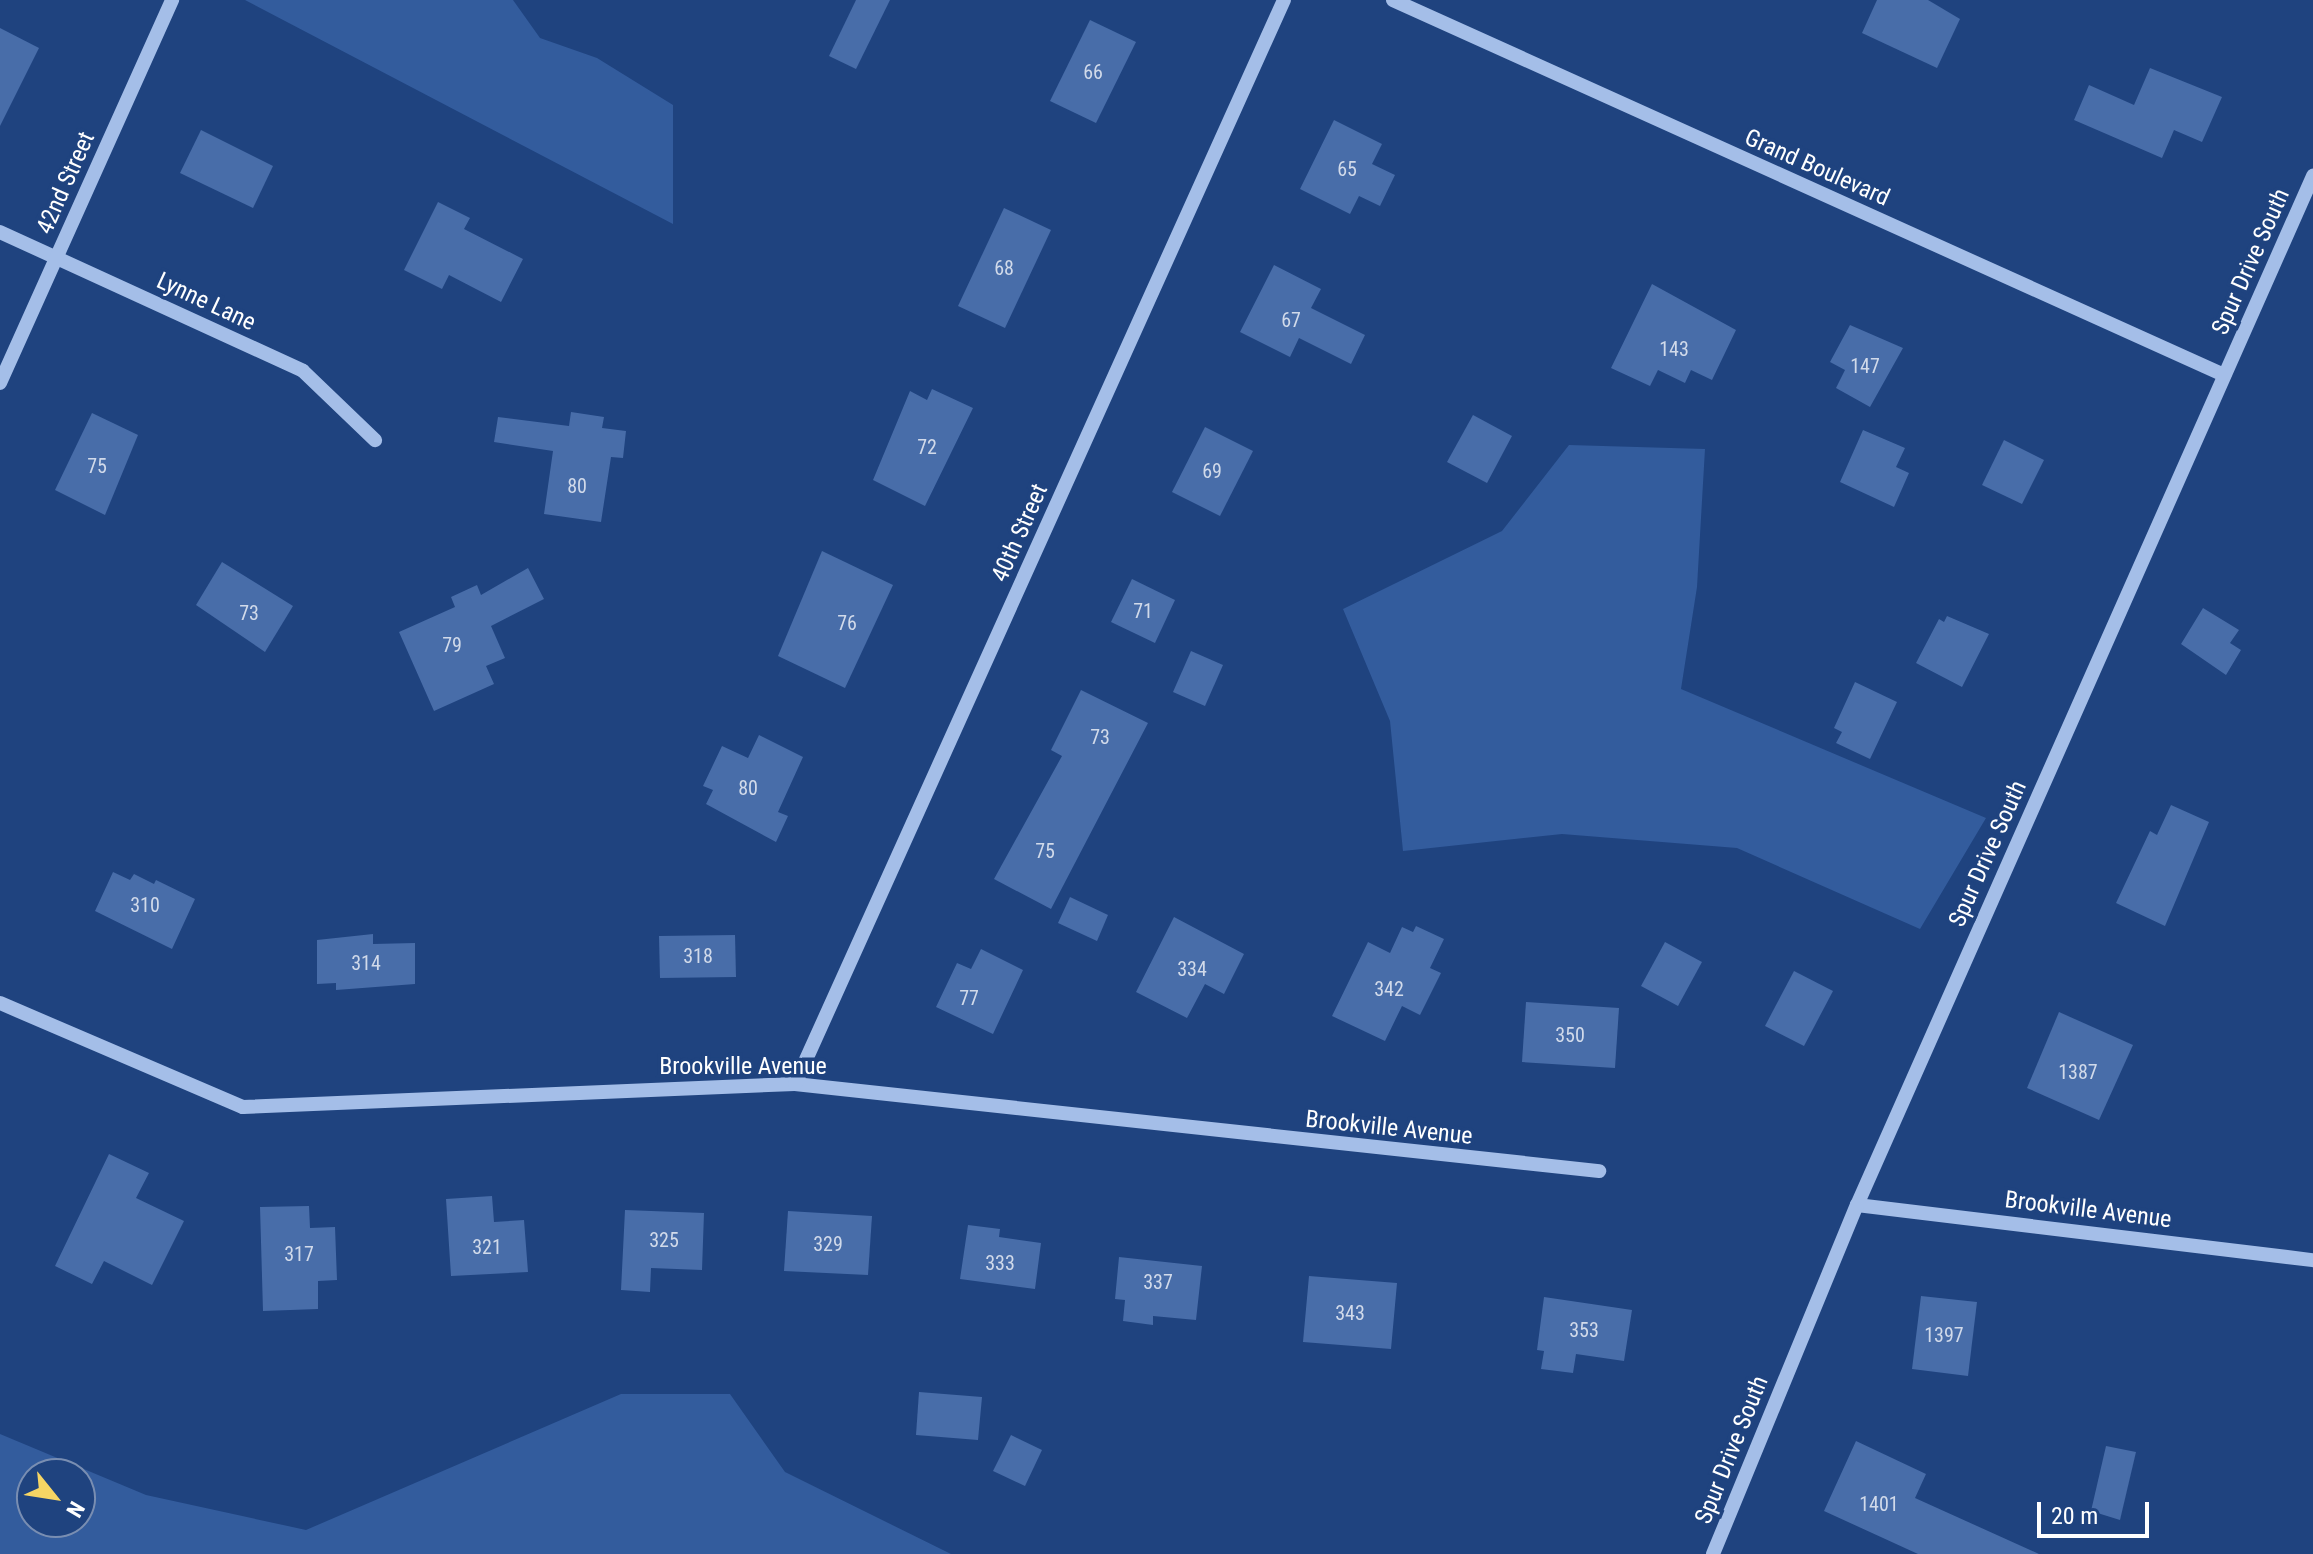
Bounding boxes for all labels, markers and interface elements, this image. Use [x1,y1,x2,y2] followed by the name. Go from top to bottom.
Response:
[1083,60,1103,84] house number: 66
[1740,123,1894,213] street label: Grand Boulevard
[31,127,101,239] street label: 42nd Street
[1337,157,1357,181] house number: 65
[2206,184,2296,340] street label: Spur Drive South
[994,256,1014,280] house number: 68
[152,267,260,337] street label: Lynne Lane
[1281,308,1301,332] house number: 67
[1659,337,1689,361] house number: 143
[1850,354,1880,378] house number: 147
[917,435,937,459] house number: 72
[87,454,107,478] house number: 75
[1202,459,1222,483] house number: 69
[567,474,587,498] house number: 80
[986,480,1054,586] street label: 40th Street
[1133,599,1153,623] house number: 71
[239,601,259,625] house number: 73
[837,611,857,635] house number: 76
[442,633,462,657] house number: 79
[1090,725,1110,749] house number: 73
[738,776,758,800] house number: 80
[1943,776,2033,932] street label: Spur Drive South
[1035,839,1055,863] house number: 75
[130,893,160,917] house number: 310
[683,944,713,968] house number: 318
[351,951,381,975] house number: 314
[1177,957,1207,981] house number: 334
[1374,977,1404,1001] house number: 342
[959,986,979,1010] house number: 77
[1555,1023,1585,1047] house number: 350
[659,1053,827,1081] street label: Brookville Avenue
[2058,1060,2098,1084] house number: 1387
[1304,1105,1474,1151] street label: Brookville Avenue
[2003,1185,2173,1235] street label: Brookville Avenue
[649,1228,679,1252] house number: 325
[813,1232,843,1256] house number: 329
[472,1235,502,1259] house number: 321
[284,1242,314,1266] house number: 317
[985,1251,1015,1275] house number: 333
[1143,1270,1173,1294] house number: 337
[1335,1301,1365,1325] house number: 343
[1569,1318,1599,1342] house number: 353
[1924,1323,1964,1347] house number: 1397
[1689,1372,1775,1528] street label: Spur Drive South
[16,1458,96,1538] north arrow
[2041,1486,2153,1536] scale bar
[1859,1492,1899,1516] house number: 1401
[61,1497,90,1521] text: N
[2051,1502,2098,1530] text: 20 m

